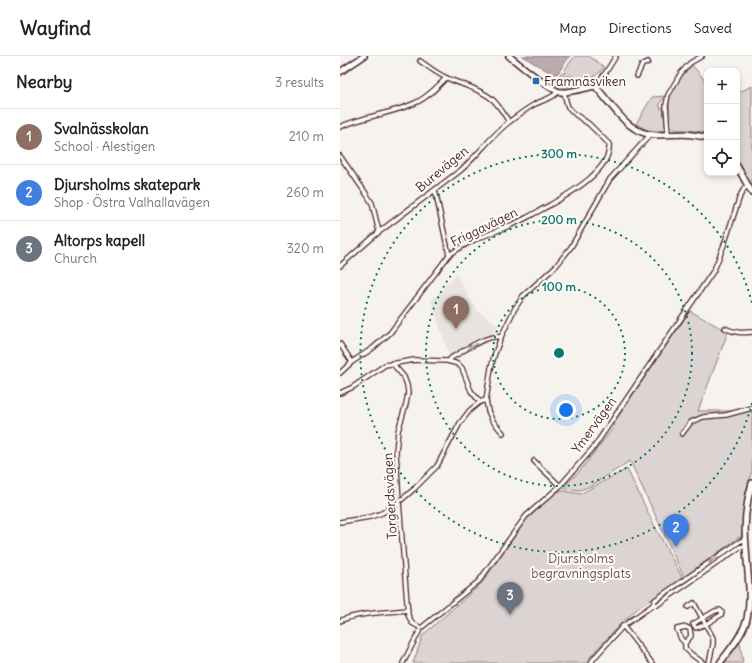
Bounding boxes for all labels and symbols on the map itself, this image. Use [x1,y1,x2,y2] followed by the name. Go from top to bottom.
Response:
[544,73,626,90] place label: Framnäsviken
[531,76,541,86] marker: Framnäsviken
[412,142,472,196] street label: Burevägen
[541,146,577,161] text: 300 m
[448,203,521,250] street label: Friggavägen
[541,212,577,227] text: 200 m
[542,279,576,294] text: 100 m
[443,296,469,329] pin: 1
[467,342,479,349] one-way arrow
[552,346,566,360] centre of rings
[568,393,620,457] street label: Ymervägen
[556,400,576,420] your location
[379,452,401,540] street label: Torgerdsvägen
[663,514,689,547] pin: 2
[531,550,631,582] park label: Djursholms begravningsplats
[707,556,718,564] one-way arrow
[497,582,523,615] pin: 3

